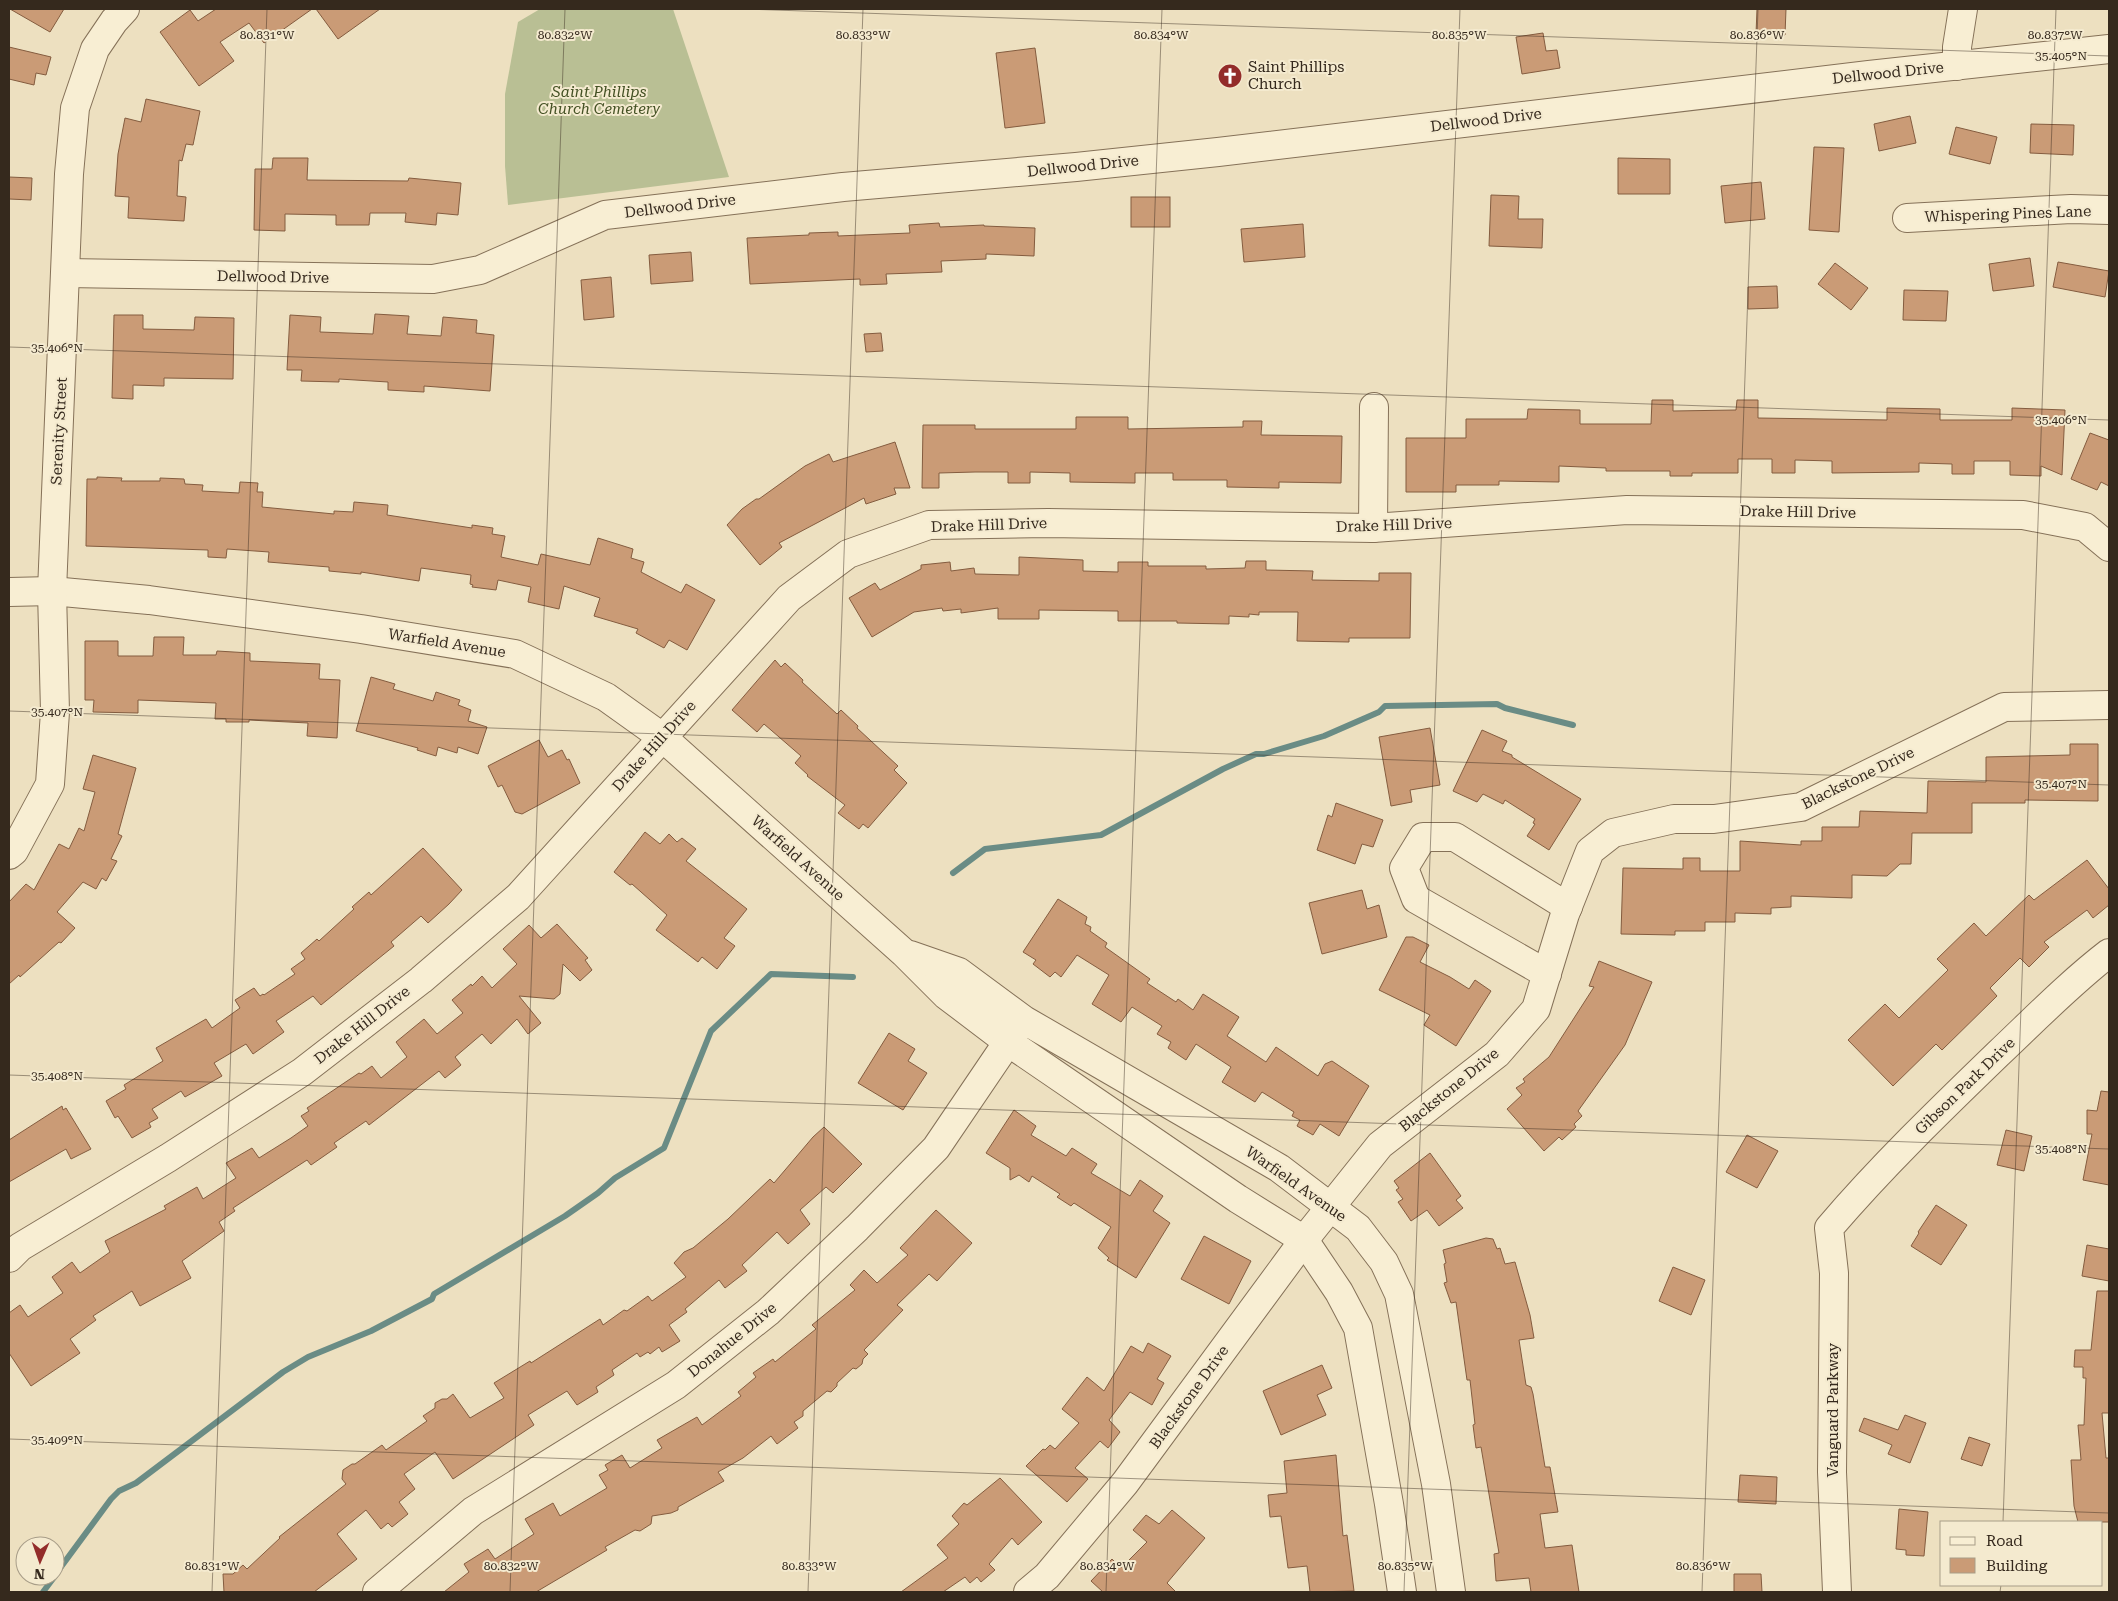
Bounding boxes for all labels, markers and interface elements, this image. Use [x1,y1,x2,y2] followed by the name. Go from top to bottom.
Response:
[240,28,295,42] text: 80.831°W
[538,28,593,42] text: 80.832°W
[836,28,891,42] text: 80.833°W
[1134,28,1189,42] text: 80.834°W
[1432,28,1487,42] text: 80.835°W
[1730,28,1785,42] text: 80.836°W
[2028,28,2083,42] text: 80.837°W
[2035,49,2087,63] text: 35.405°N
[1248,58,1344,93] place label: Saint Phillips Church
[1831,58,1945,88] street label: Dellwood Drive
[1217,63,1243,89] church icon: Saint Phillips Church
[538,83,660,118] park label: Saint Phillips Church Cemetery
[1429,104,1543,136] street label: Dellwood Drive
[1026,151,1140,181] street label: Dellwood Drive
[623,190,737,222] street label: Dellwood Drive
[1924,202,2092,226] street label: Whispering Pines Lane
[217,267,329,287] street label: Dellwood Drive
[31,341,83,355] text: 35.406°N
[47,376,71,485] street label: Serenity Street
[2035,413,2087,427] text: 35.406°N
[1740,502,1856,522] street label: Drake Hill Drive
[931,514,1047,536] street label: Drake Hill Drive
[1336,514,1452,536] street label: Drake Hill Drive
[387,625,507,661] street label: Warfield Avenue
[608,697,700,795] street label: Drake Hill Drive
[31,705,83,719] text: 35.407°N
[1799,743,1917,813] street label: Blackstone Drive
[2035,777,2087,791] text: 35.407°N
[748,812,848,904] street label: Warfield Avenue
[311,982,413,1068] street label: Drake Hill Drive
[1911,1034,2019,1138] street label: Gibson Park Drive
[1396,1044,1502,1136] street label: Blackstone Drive
[31,1069,83,1083] text: 35.408°N
[2035,1142,2087,1156] text: 35.408°N
[1242,1143,1350,1225] street label: Warfield Avenue
[684,1299,780,1381] street label: Donahue Drive
[1146,1342,1232,1452] street label: Blackstone Drive
[1824,1343,1842,1477] street label: Vanguard Parkway
[31,1433,83,1447] text: 35.409°N
[1940,1521,2103,1586] legend
[1986,1532,2023,1550] text: Road
[15,1536,65,1586] north arrow
[1986,1557,2048,1575] text: Building
[185,1559,240,1573] text: 80.831°W
[484,1559,539,1573] text: 80.832°W
[782,1559,837,1573] text: 80.833°W
[1080,1559,1135,1573] text: 80.834°W
[1378,1559,1433,1573] text: 80.835°W
[1676,1559,1731,1573] text: 80.836°W
[34,1566,45,1582] text: N

